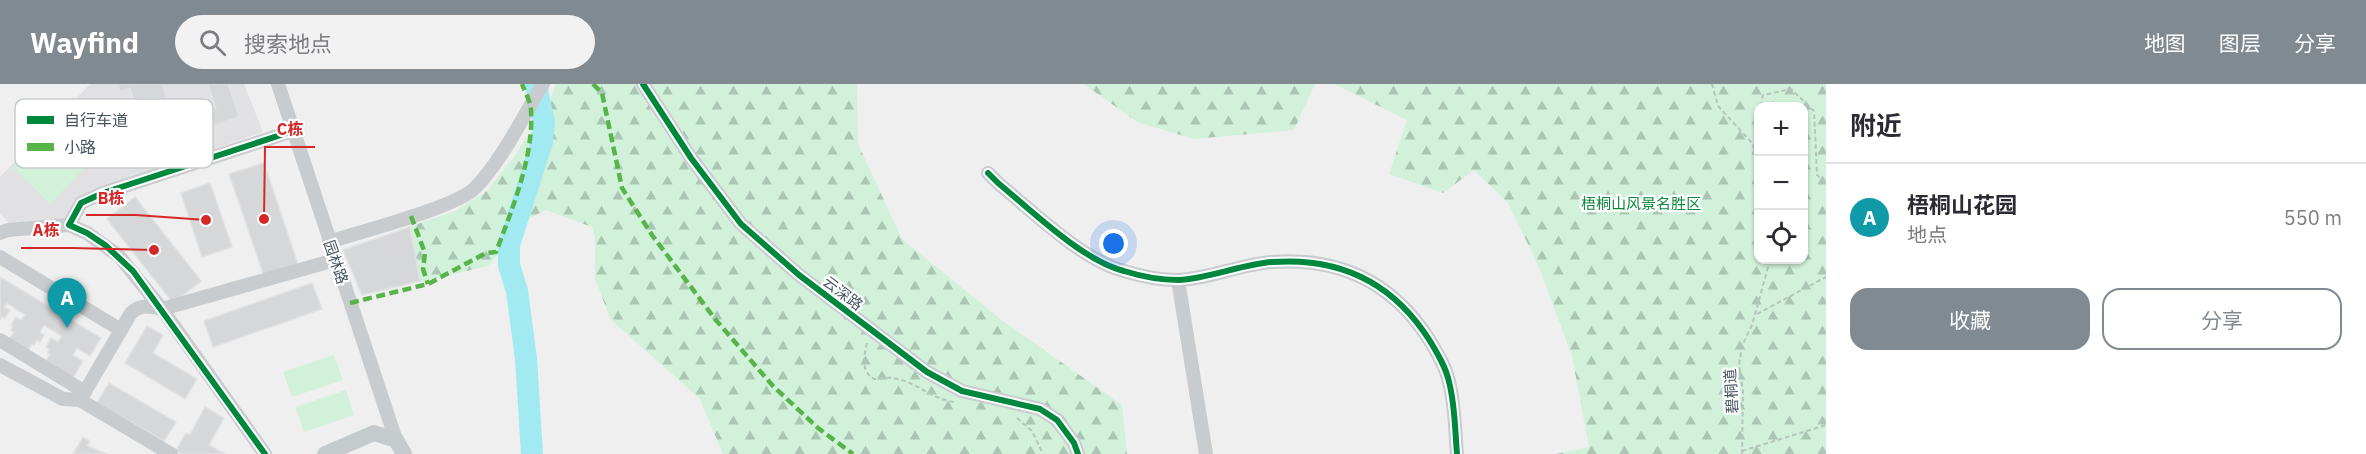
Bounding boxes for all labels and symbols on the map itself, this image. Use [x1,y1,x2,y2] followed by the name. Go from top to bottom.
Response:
[15,99,213,168] legend
[64,110,128,130] text: 自行车道
[265,113,315,147] callout: C栋
[277,119,303,139] text: C栋
[64,137,96,157] text: 小路
[86,181,136,215] callout: B栋
[98,188,124,208] text: B栋
[1581,194,1701,213] park label: 梧桐山风景名胜区
[21,214,72,248] callout: A栋
[33,220,59,240] text: A栋
[1099,229,1128,258] your location
[320,238,352,286] street label: 园林路
[819,272,867,314] street label: 云深路
[48,278,86,328] pin: A
[1720,368,1742,414] street label: 碧桐道

